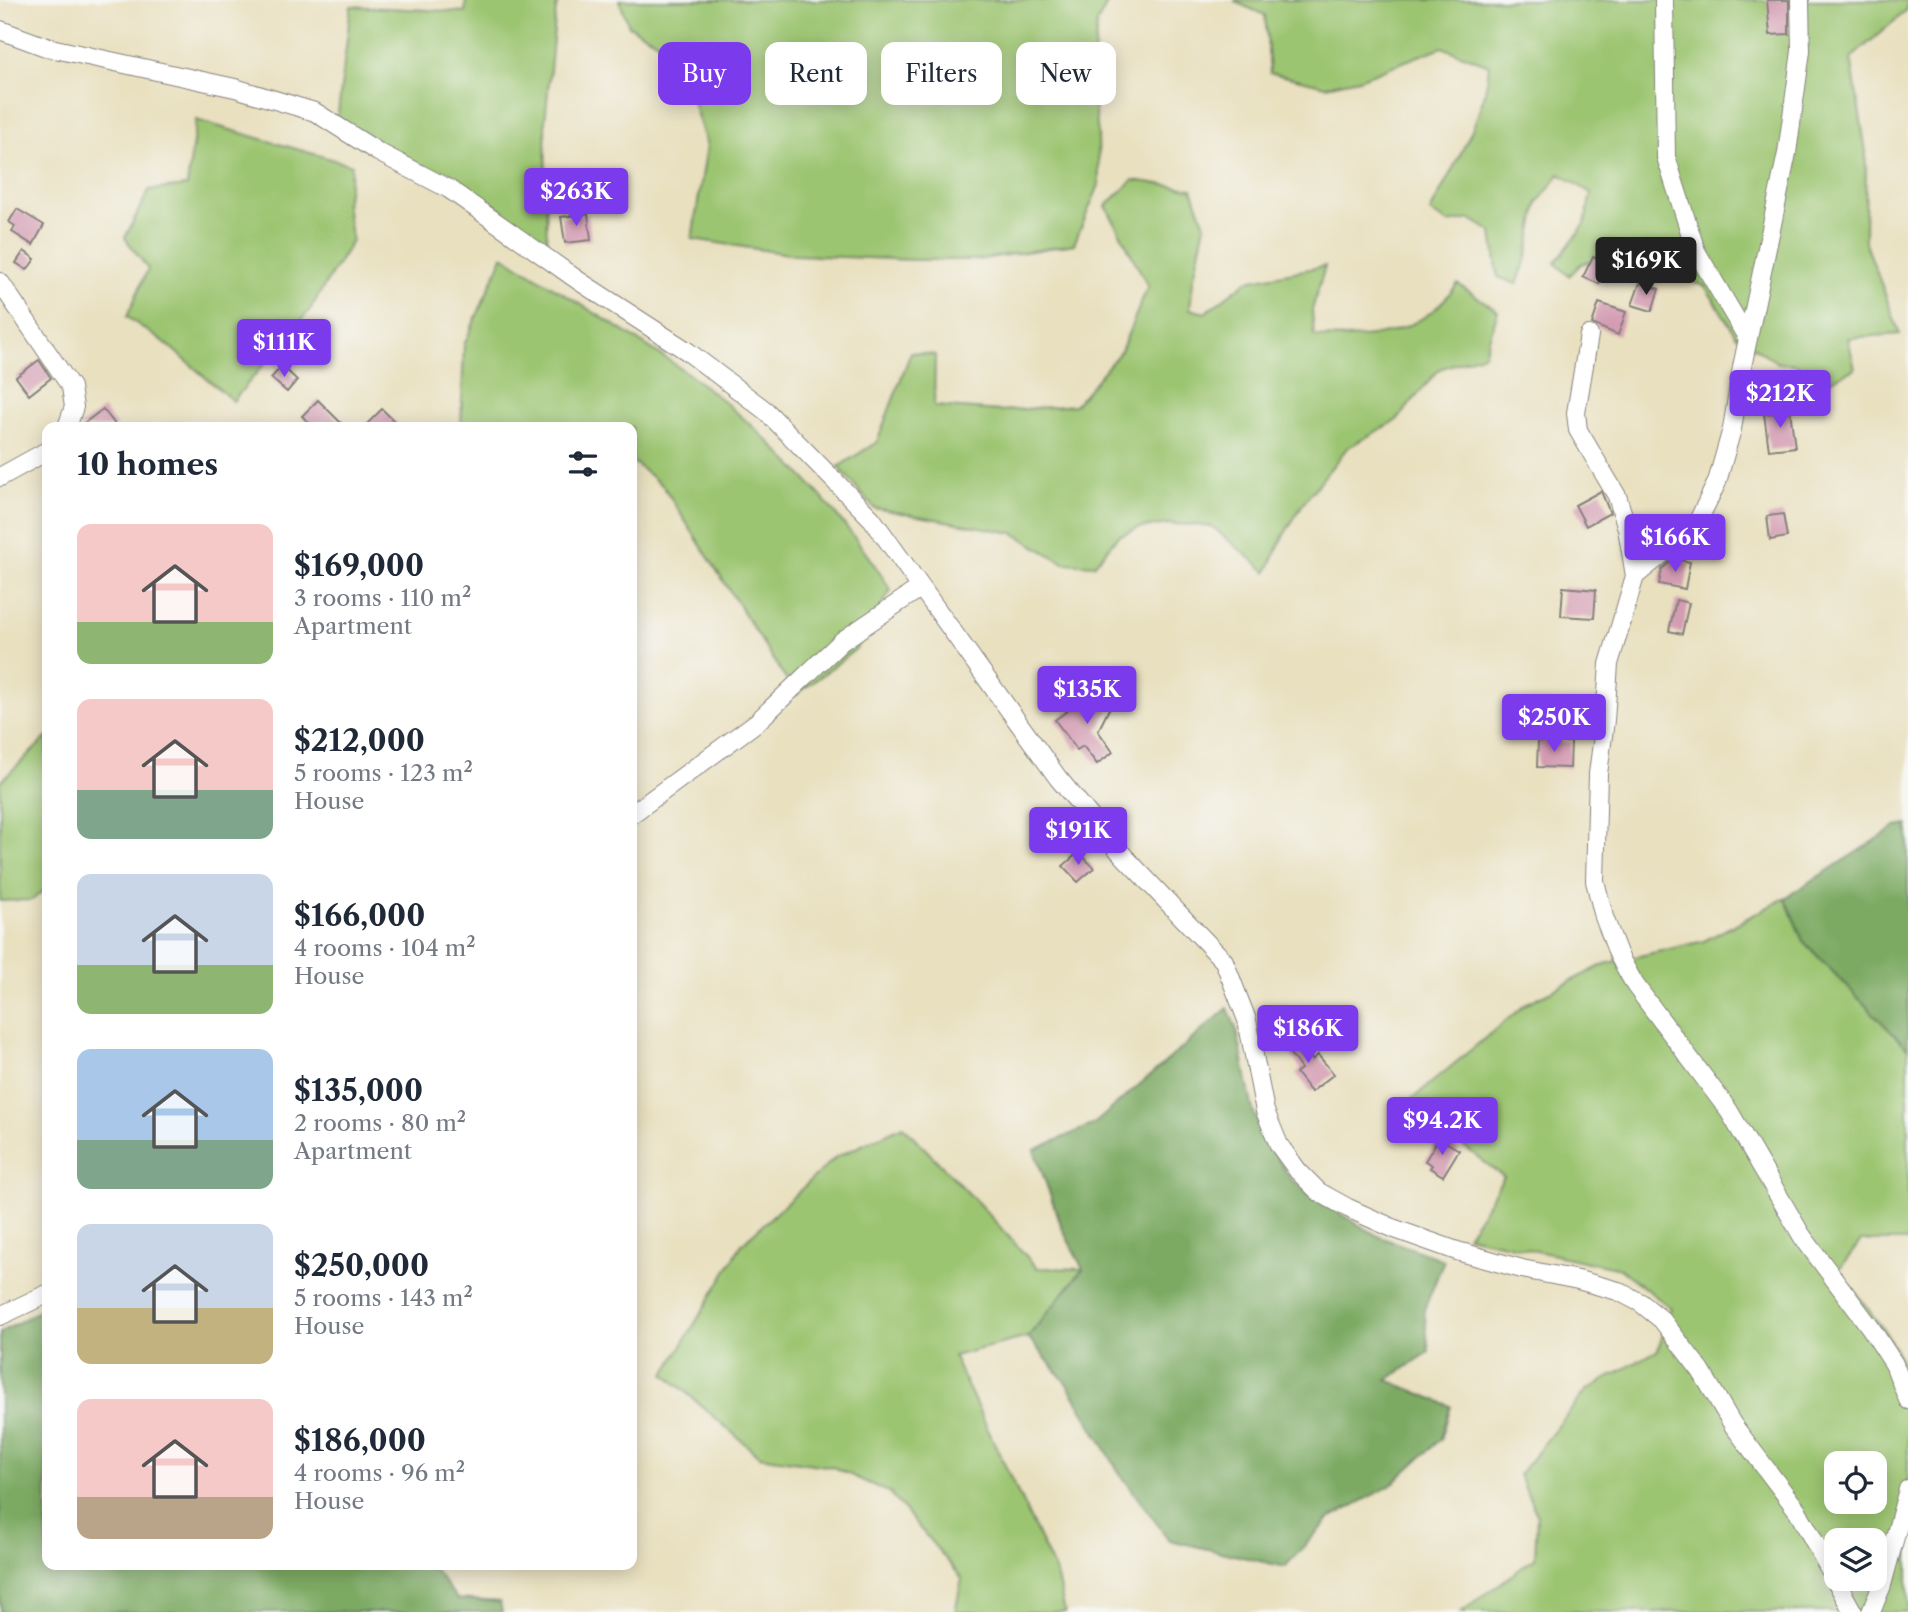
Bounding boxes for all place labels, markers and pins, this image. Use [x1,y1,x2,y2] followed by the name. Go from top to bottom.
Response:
[527,168,625,228] pin: $263K
[1597,238,1695,297] pin: $169K
[235,320,333,379] pin: $111K
[1731,370,1829,430] pin: $212K
[1626,514,1724,574] pin: $166K
[1038,666,1136,726] pin: $135K
[1505,694,1603,754] pin: $250K
[1029,808,1127,867] pin: $191K
[1259,1006,1357,1065] pin: $186K
[1385,1098,1499,1157] pin: $94.2K

